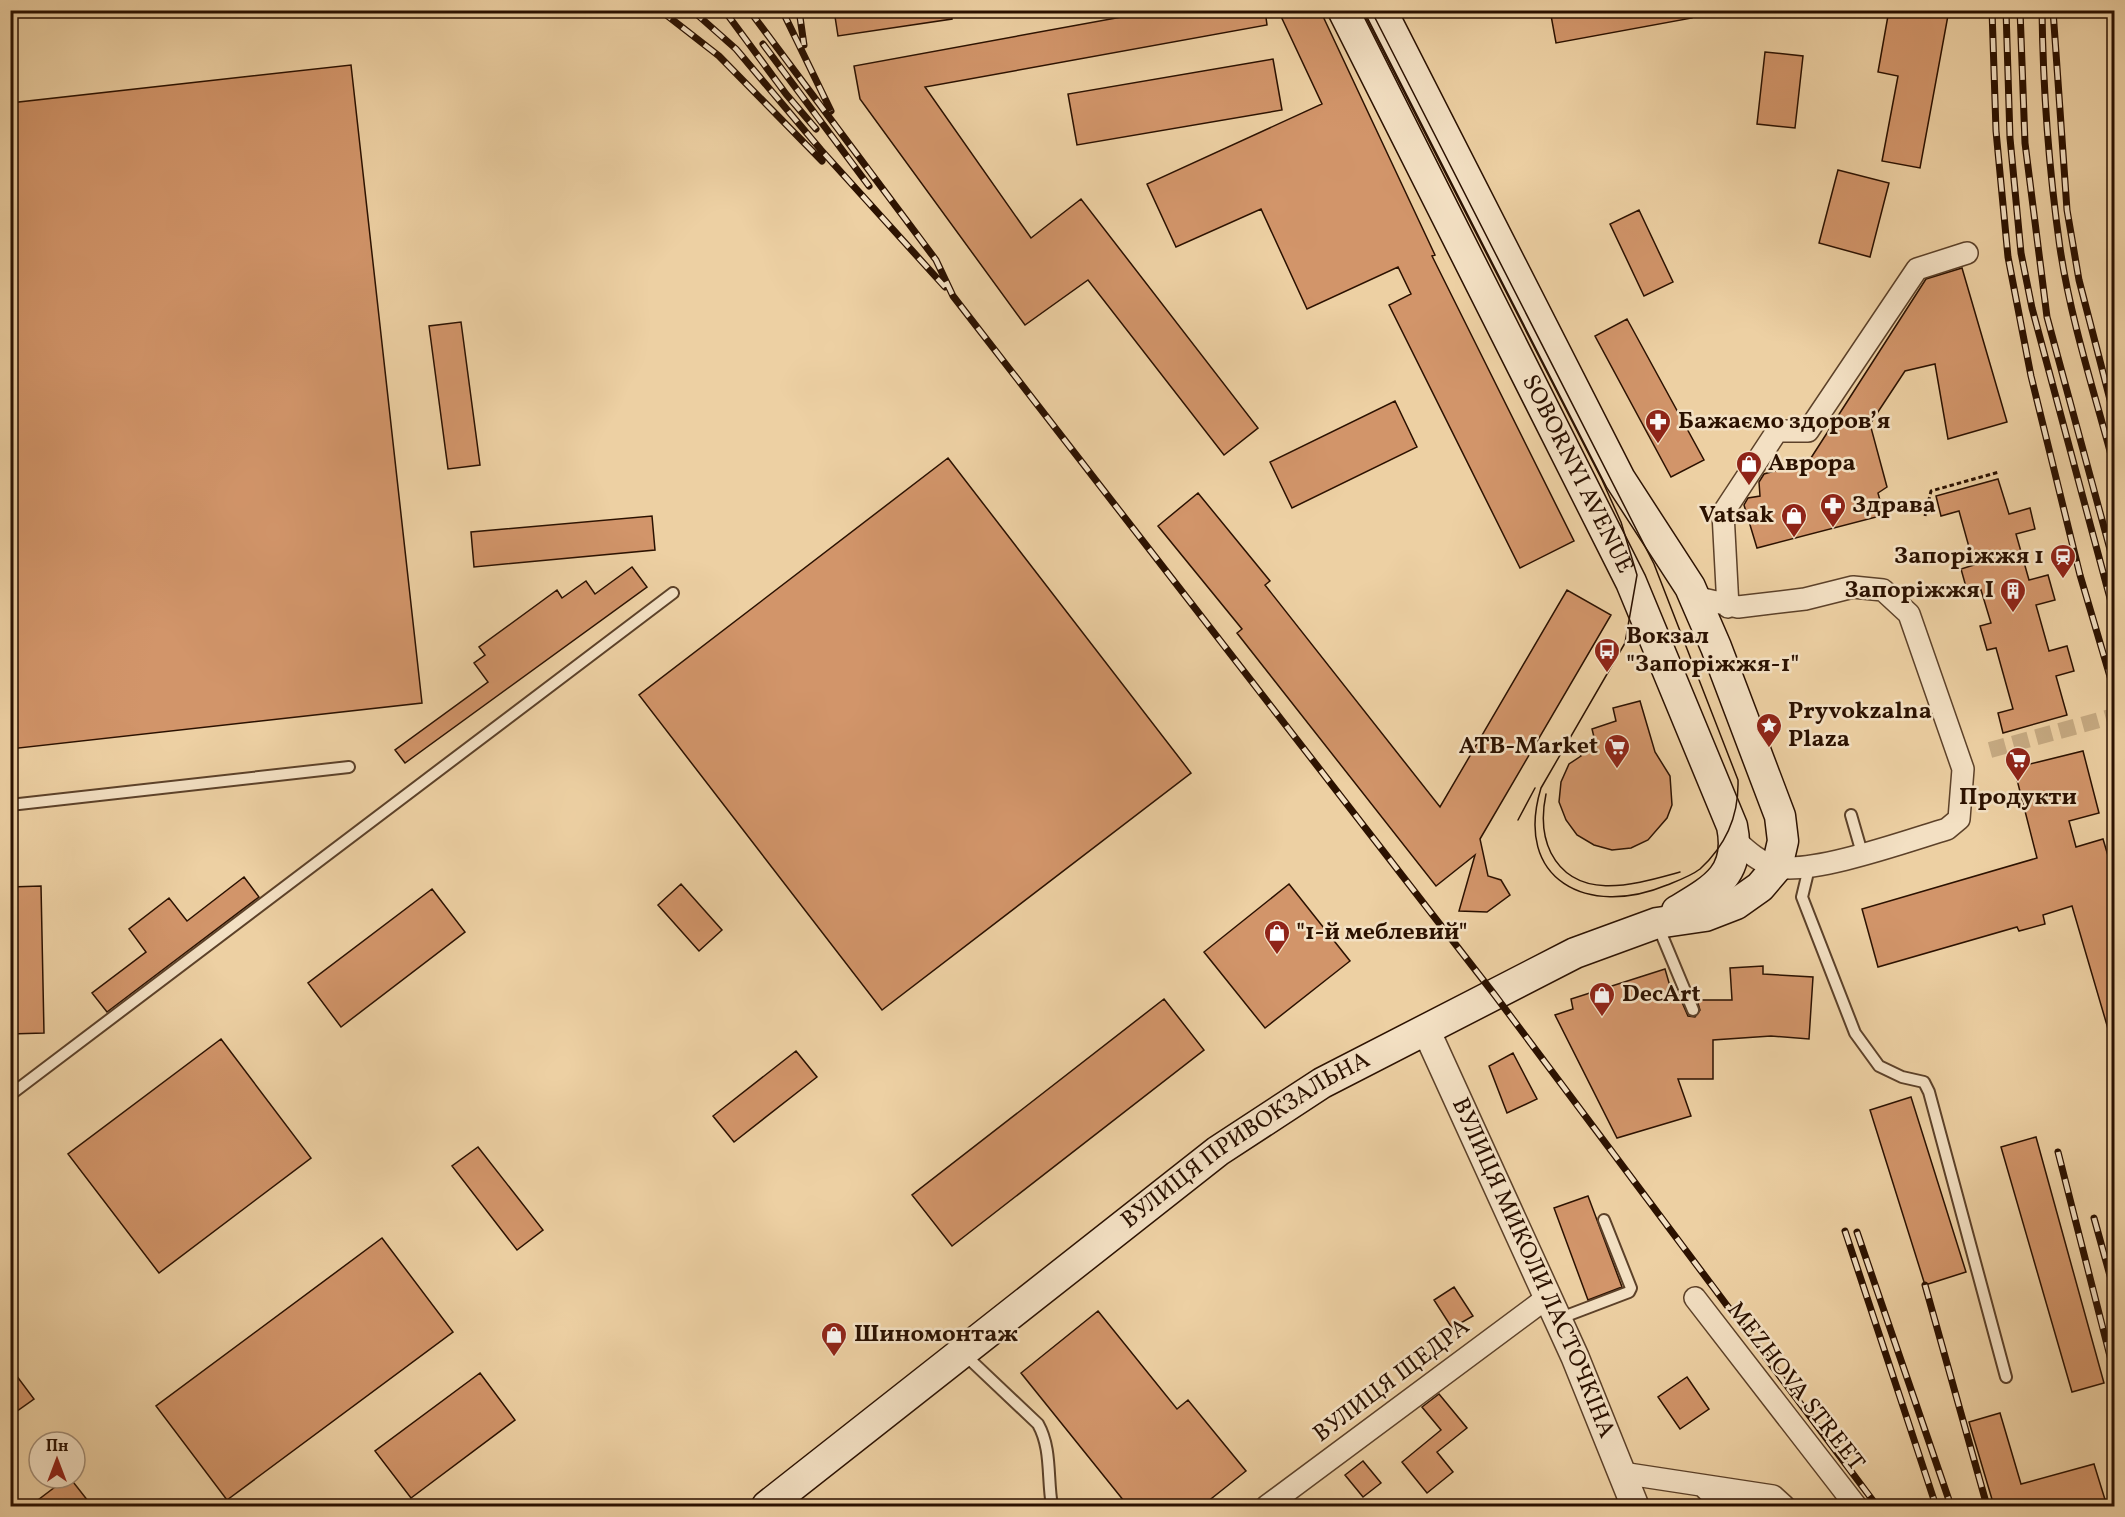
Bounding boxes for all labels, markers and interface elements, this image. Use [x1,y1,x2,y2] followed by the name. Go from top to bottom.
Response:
[1513,369,1641,580] street label: SOBORNYI AVENUE
[1678,405,1891,439] place label: Бажаємо здоровʼя
[1643,407,1673,445] pharmacy icon: Бажаємо здоровʼя
[1768,447,1856,481] place label: Аврора
[1734,449,1764,487] shop icon: Аврора
[1852,489,1936,523] place label: Здрава
[1818,491,1848,529] pharmacy icon: Здрава
[1699,499,1774,533] place label: Vatsak
[1779,501,1809,539] shop icon: Vatsak
[1894,540,2044,574] place label: Запоріжжя 1
[2048,542,2078,580] station icon: Запоріжжя 1
[1844,574,1994,608] place label: Запорiжжя I
[1998,576,2028,614] building icon: Запорiжжя I
[1626,620,1799,682] place label: Вокзал "Запоріжжя-1"
[1592,636,1622,674] bus stop icon: Вокзал "Запоріжжя-1"
[1788,695,1932,757] place label: Pryvokzalna Plaza
[1754,711,1784,749] place icon: Pryvokzalna Plaza
[1459,730,1598,764] place label: ATB-Market
[1602,732,1632,770] supermarket icon: ATB-Market
[2003,745,2033,783] supermarket icon: Продукти
[1959,781,2077,815] place label: Продукти
[1296,916,1468,950] place label: "1-й меблевий"
[1262,918,1292,956] shop icon: "1-й меблевий"
[1622,978,1700,1012] place label: DecArt
[1587,980,1617,1018] shop icon: DecArt
[1114,1044,1377,1238] street label: ВУЛИЦЯ ПРИВОКЗАЛЬНА
[1442,1092,1623,1443] street label: ВУЛИЦЯ МИКОЛИ ЛАСТОЧКІНА
[1718,1295,1872,1479] street label: MEZHOVA STREET
[1307,1311,1477,1451] street label: ВУЛИЦЯ ЩЕДРА
[854,1318,1018,1352] place label: Шиномонтаж
[819,1320,849,1358] shop icon: Шиномонтаж
[27,1430,87,1490] north arrow
[46,1436,68,1458] text: Пн

